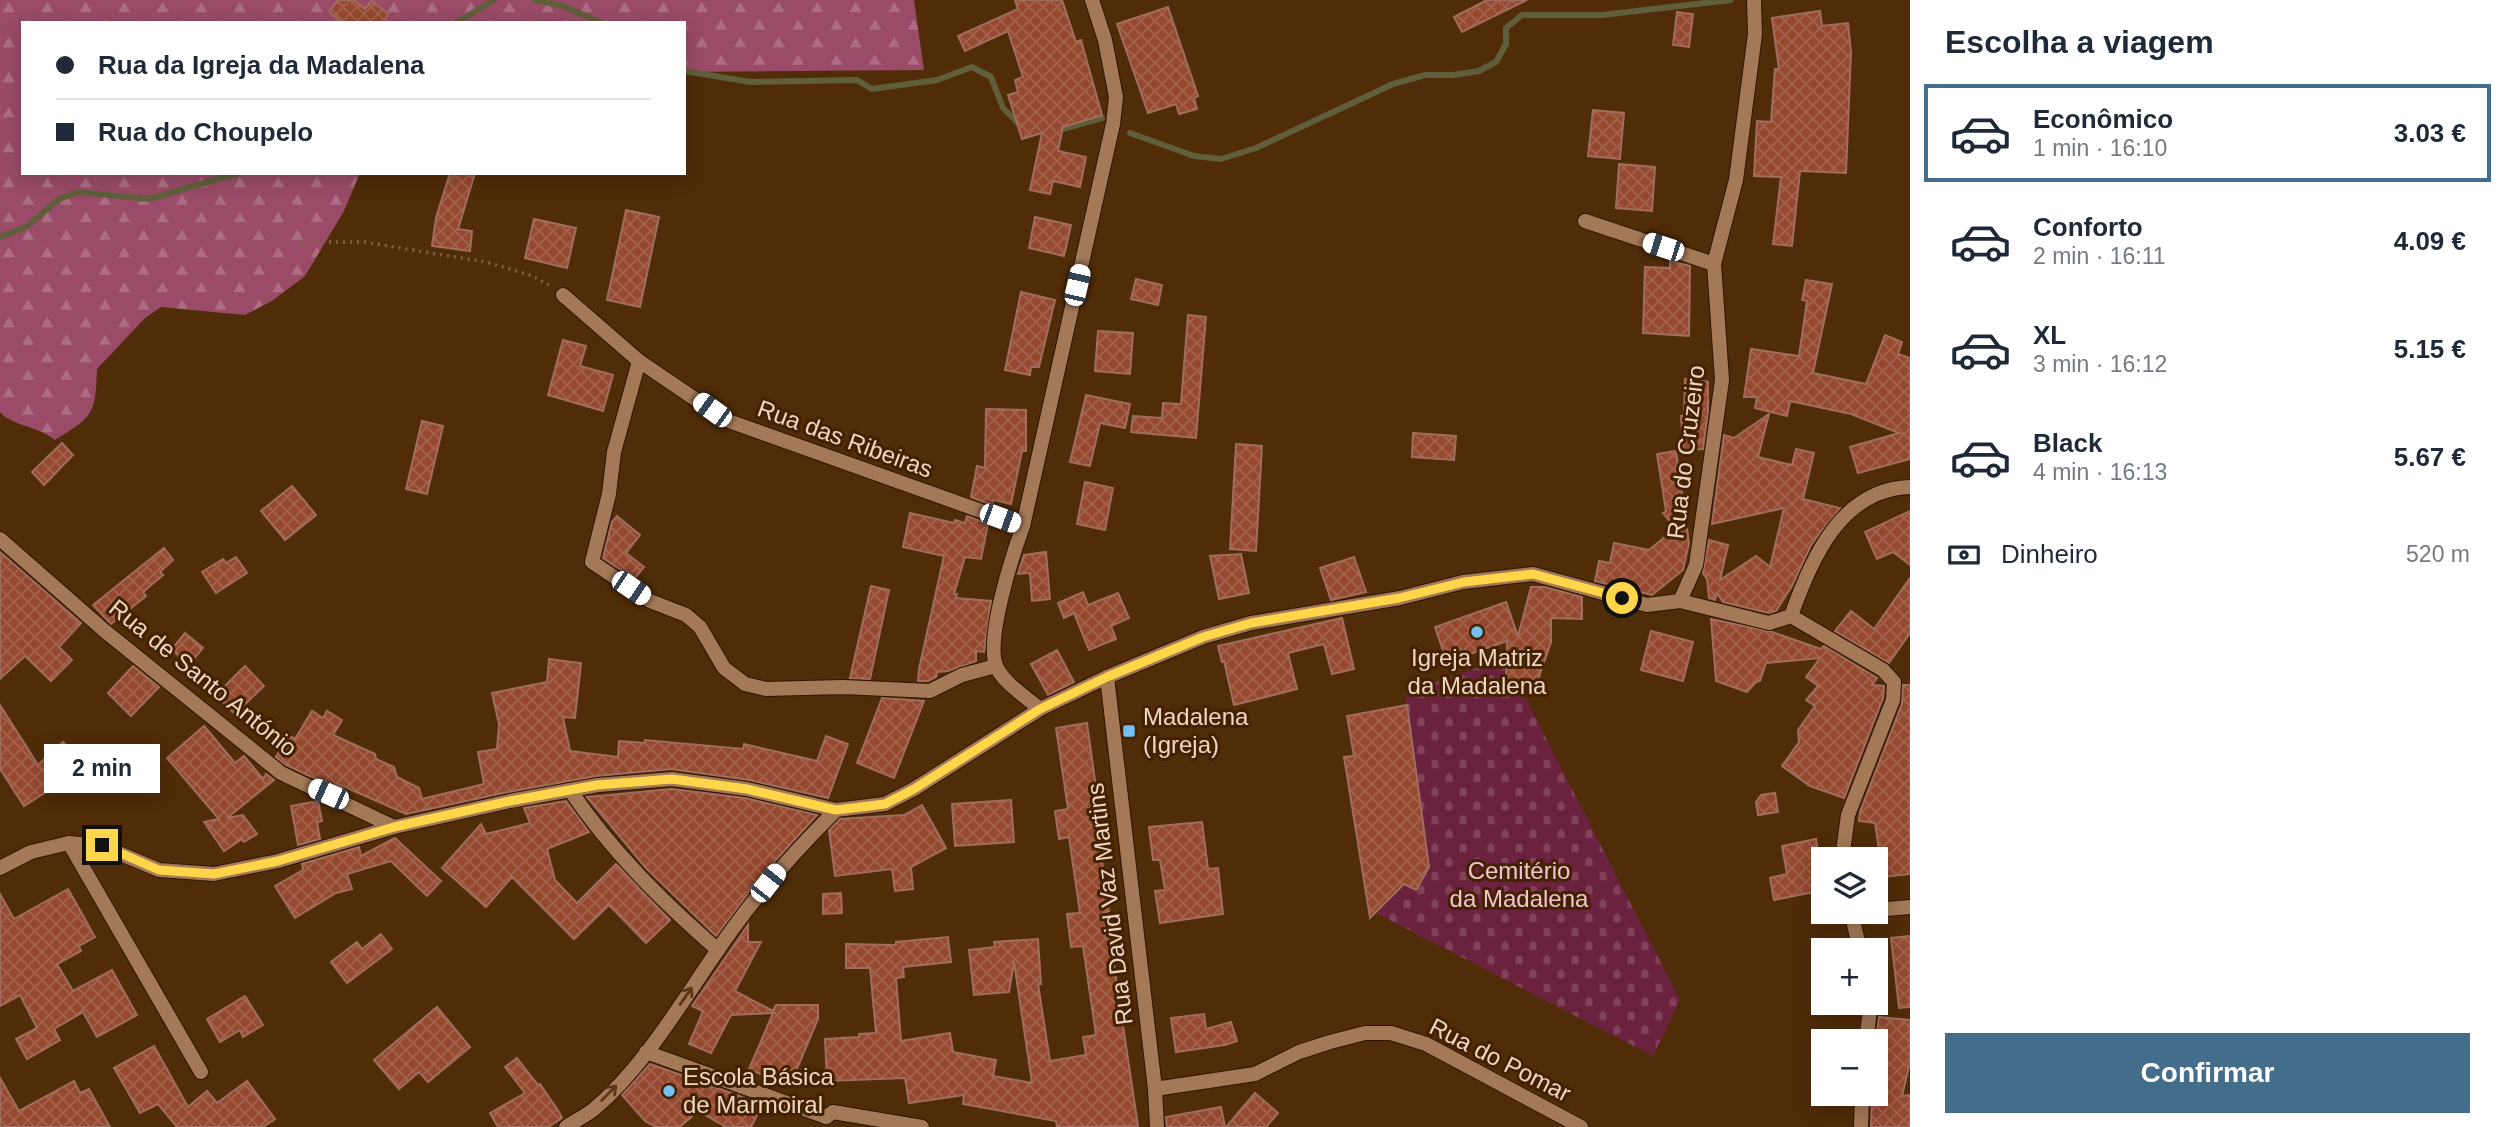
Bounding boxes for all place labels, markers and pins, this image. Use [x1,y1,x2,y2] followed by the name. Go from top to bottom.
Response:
[1469,624,1485,640] marker: Igreja Matriz da Madalena
[1408,644,1547,699] place label: Igreja Matriz da Madalena
[1143,703,1249,758] place label: Madalena (Igreja)
[1121,723,1137,739] marker: Madalena (Igreja)
[683,1063,834,1118] place label: Escola Básica de Marmoiral
[661,1083,677,1099] marker: Escola Básica de Marmoiral

